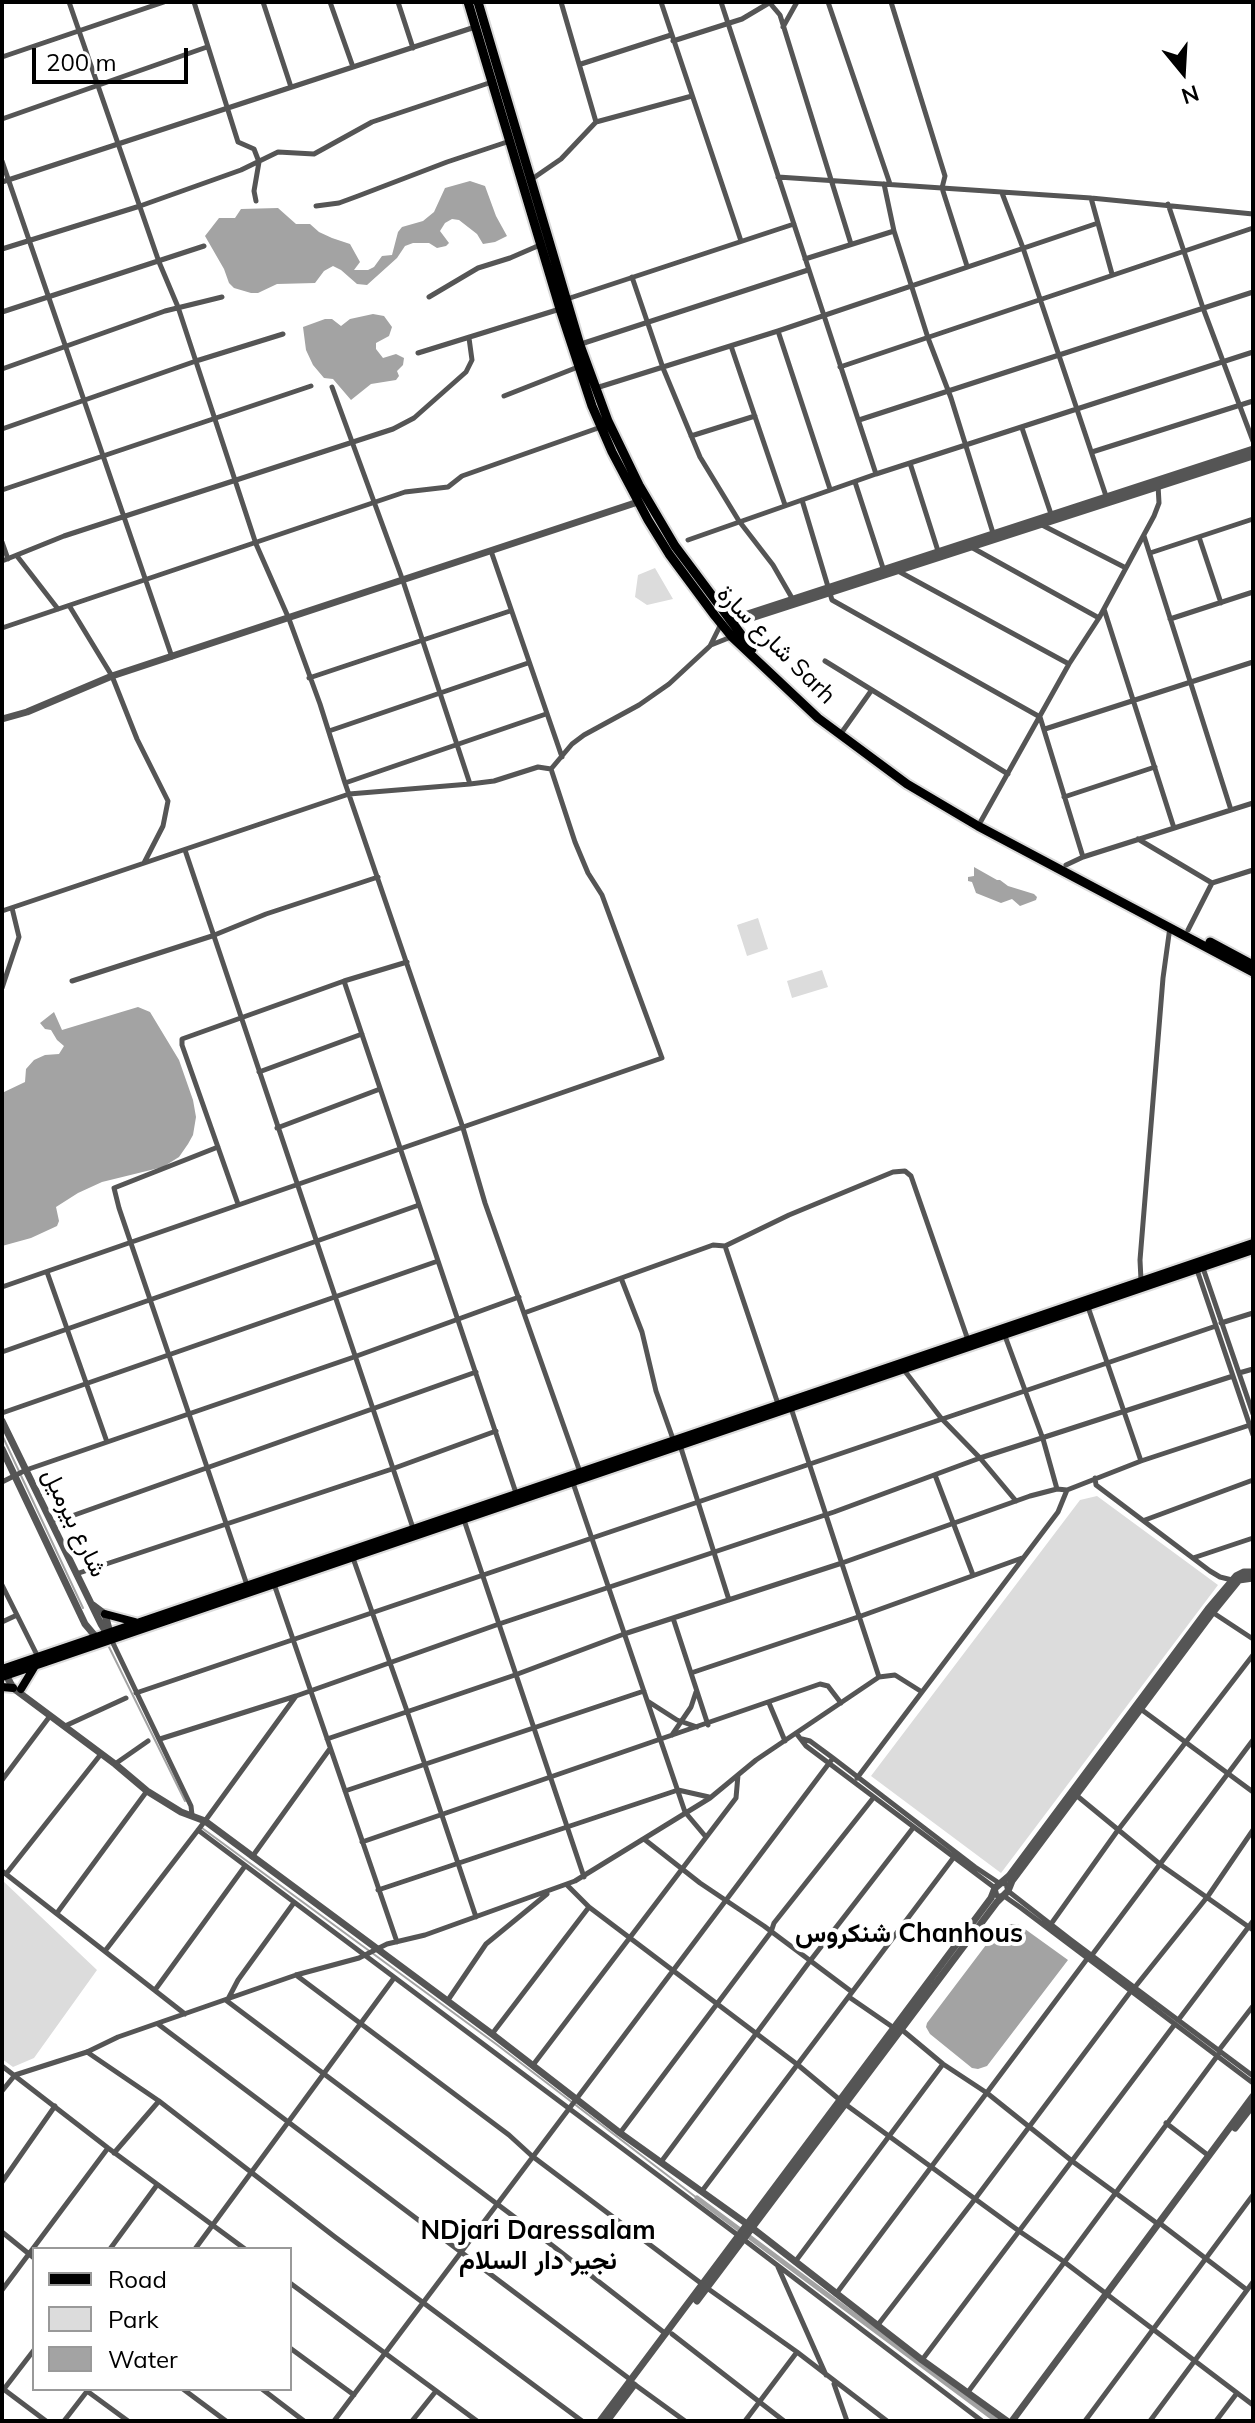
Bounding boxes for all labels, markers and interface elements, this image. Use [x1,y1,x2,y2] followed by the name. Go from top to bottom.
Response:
[36,32,192,82] scale bar
[1143,32,1223,112] north arrow
[46,47,117,77] text: 200 m
[1178,79,1203,111] text: N
[711,580,841,710] street label: شارع سارة Sarh
[35,1464,113,1582] street label: شارع بيرميل
[795,1918,1023,1950] district label: شنكروس Chanhous
[420,2215,656,2276] district label: NDjari Daressalam نجير دار السلام
[32,2247,292,2391] legend
[108,2264,167,2294] text: Road
[108,2304,159,2334] text: Park
[108,2344,178,2374] text: Water

